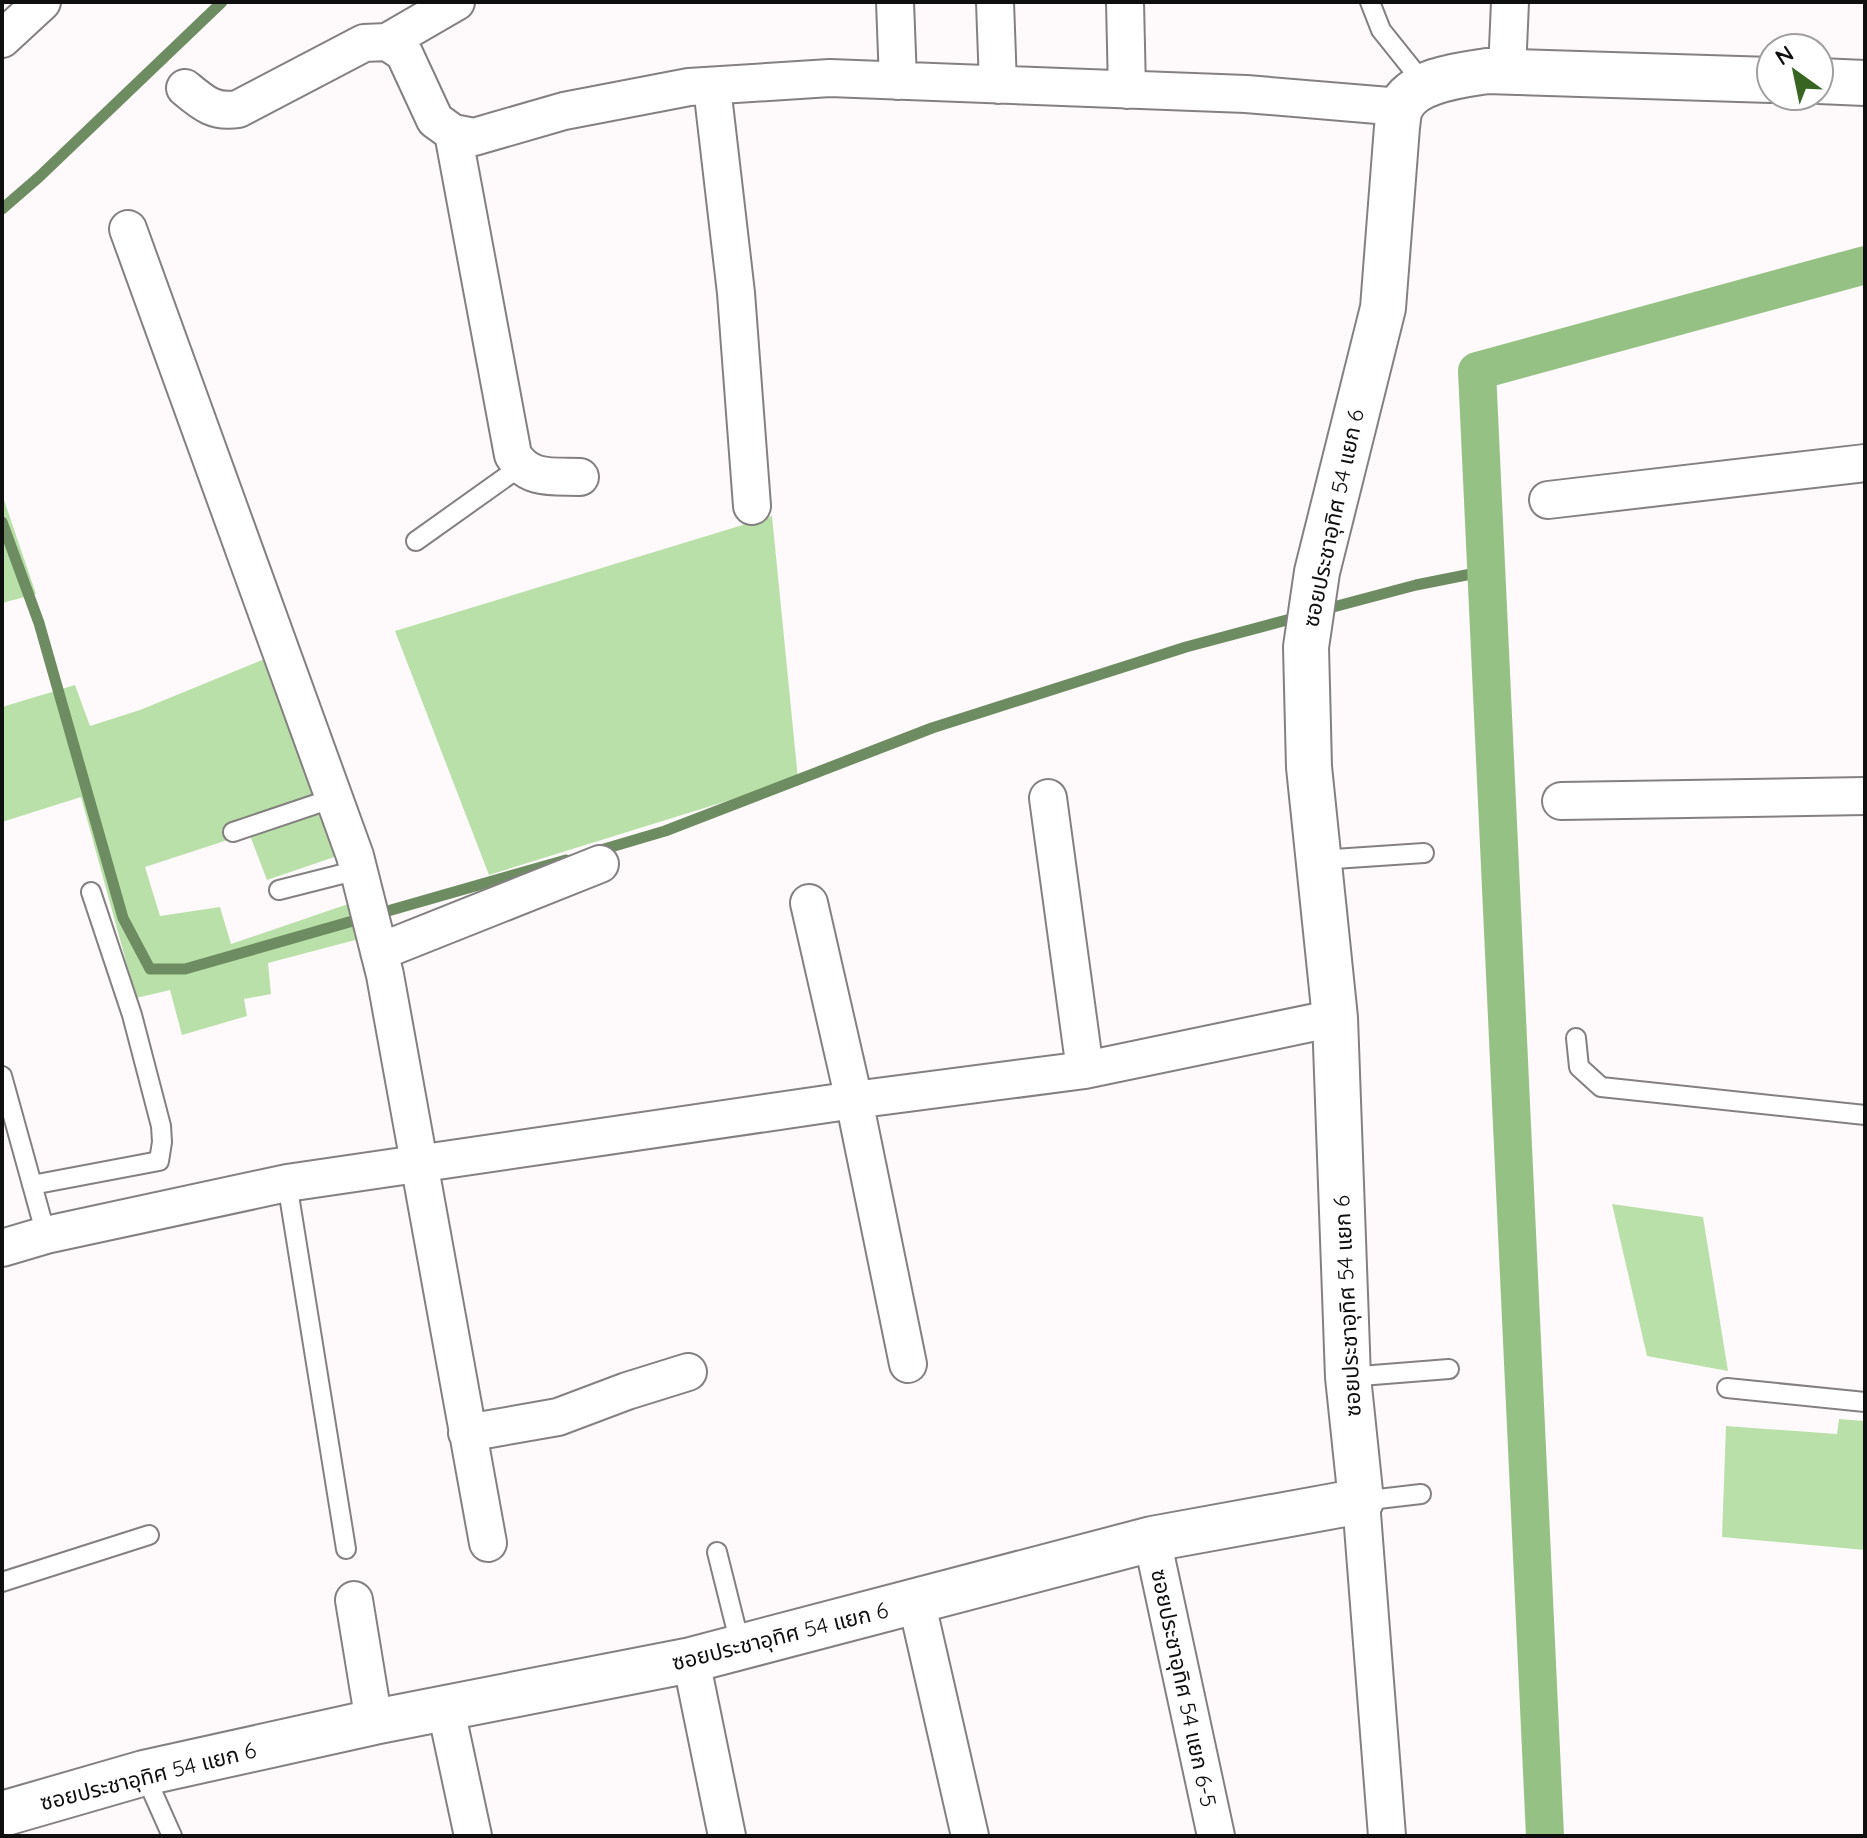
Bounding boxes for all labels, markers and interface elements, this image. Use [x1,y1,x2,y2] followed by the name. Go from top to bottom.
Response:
[1755,32,1835,112] north arrow
[1770,39,1799,71] text: N
[1296,406,1370,629] street label: ซอยประชาอุทิศ 54 แยก 6
[1327,1194,1367,1417] street label: ซอยประชาอุทิศ 54 แยก 6
[1145,1567,1223,1809] street label: ซอยประชาอุทิศ 54 แยก 6-5
[669,1596,891,1676] street label: ซอยประชาอุทิศ 54 แยก 6
[37,1736,259,1816] street label: ซอยประชาอุทิศ 54 แยก 6

